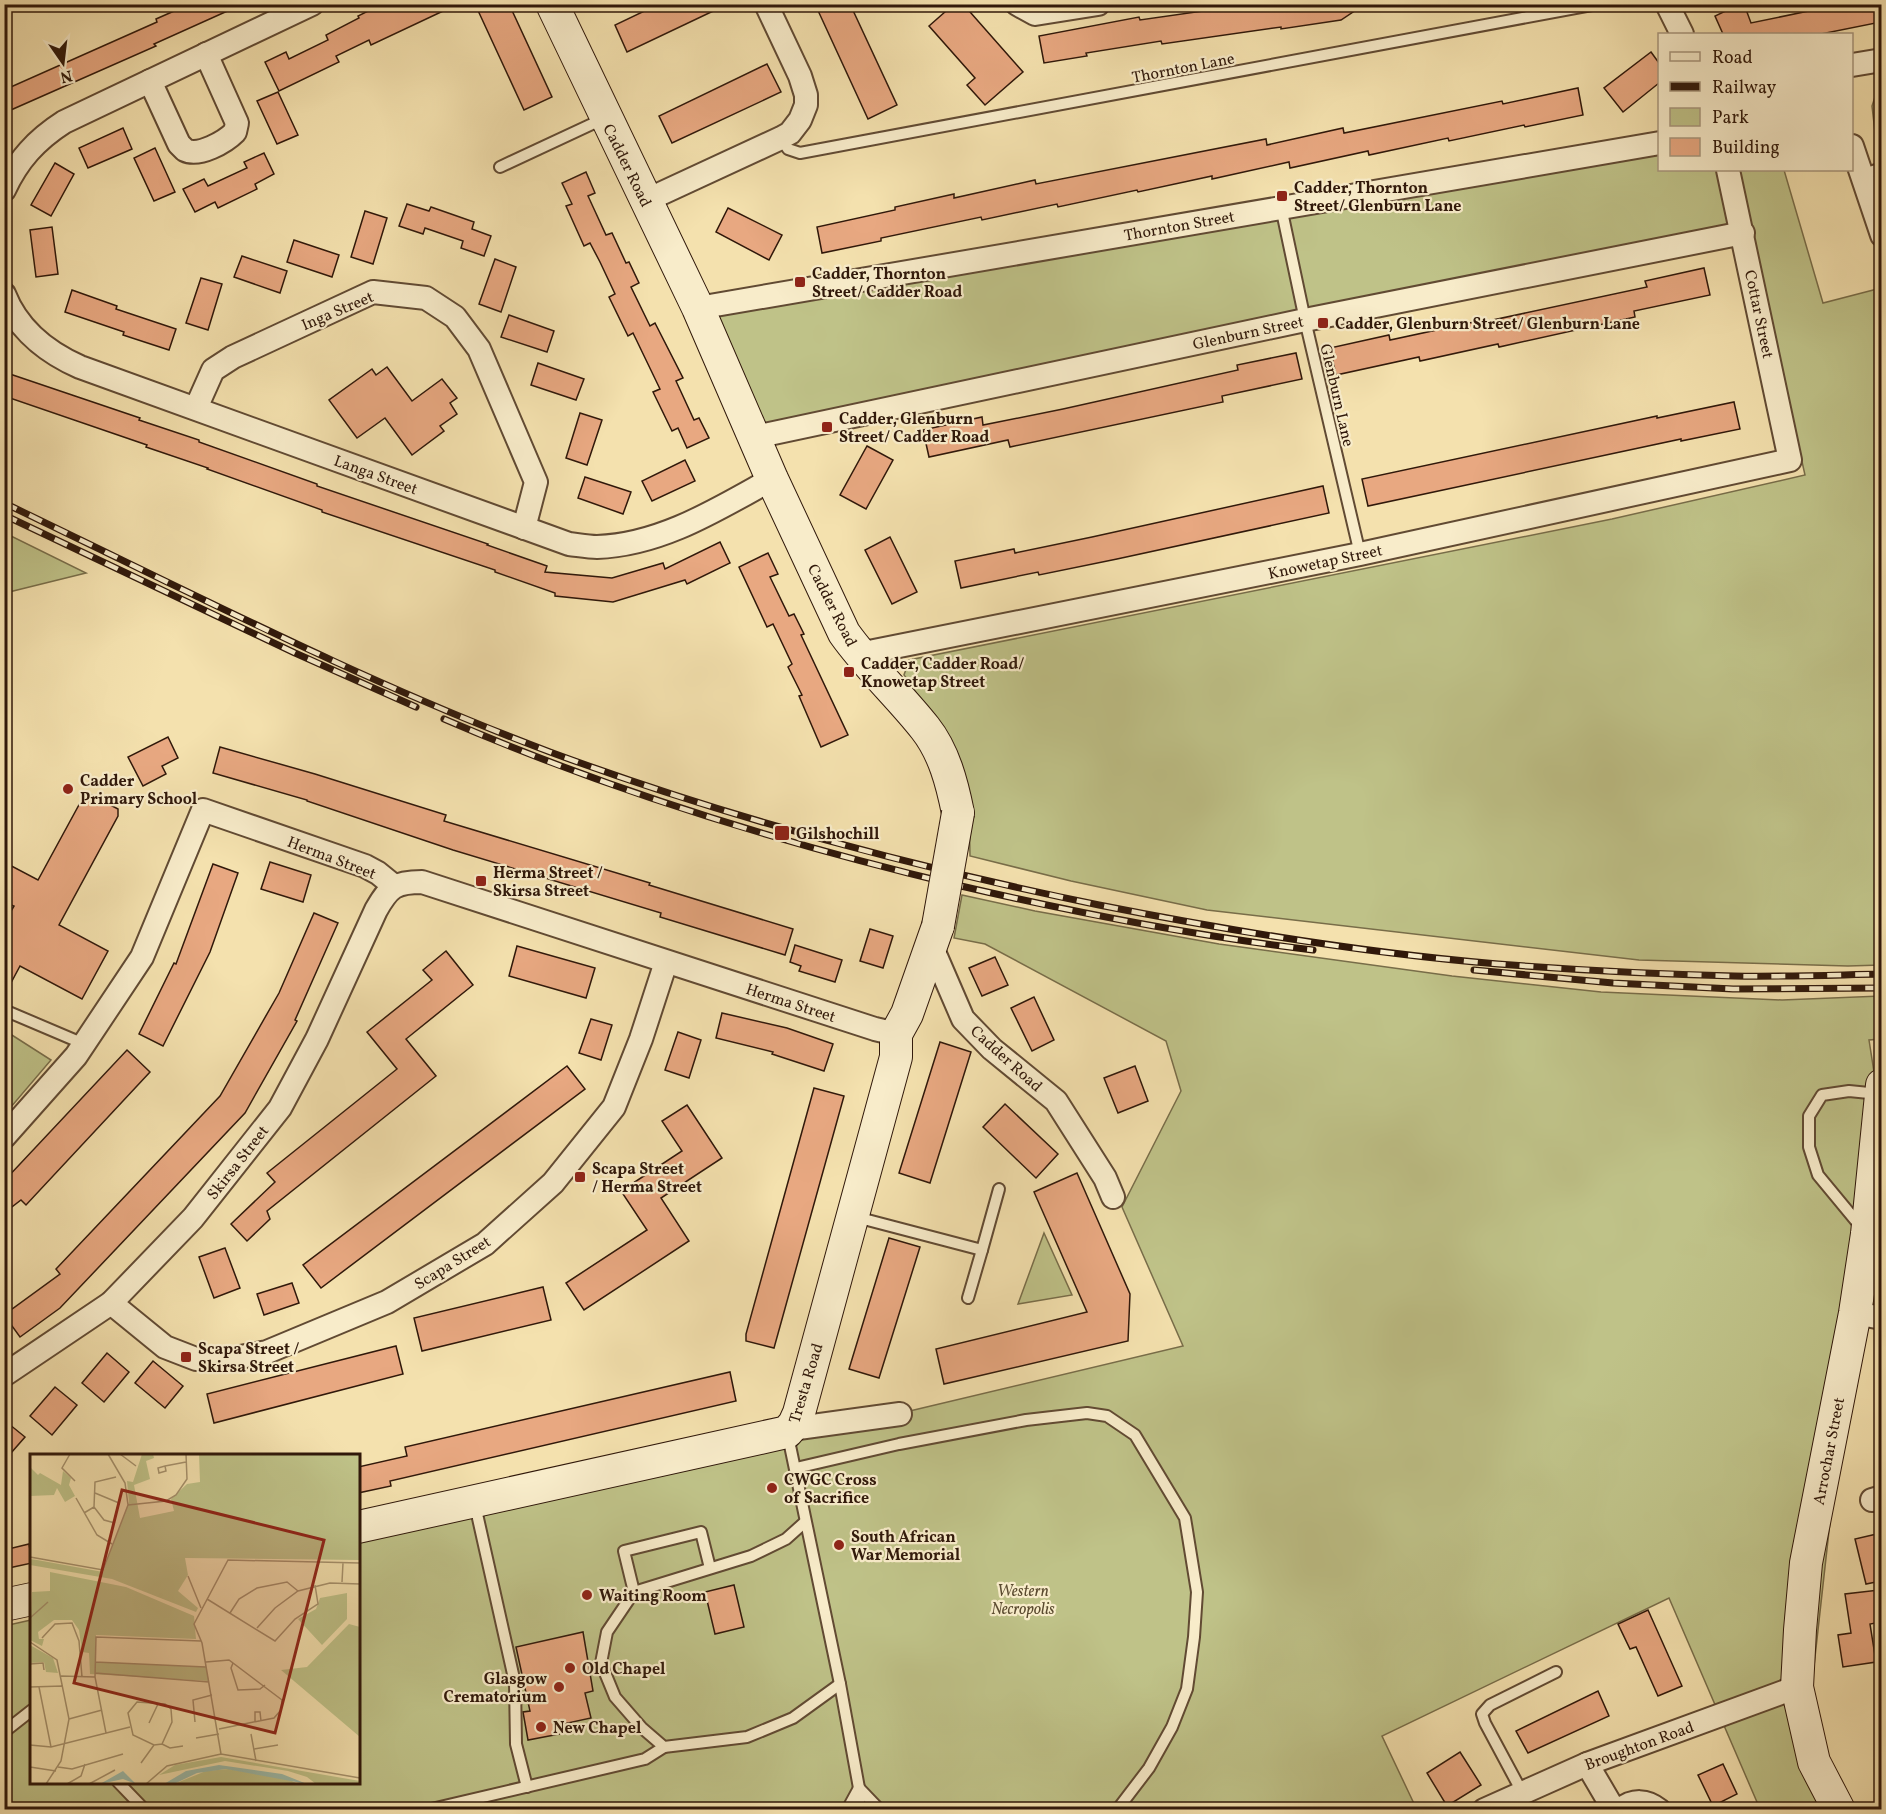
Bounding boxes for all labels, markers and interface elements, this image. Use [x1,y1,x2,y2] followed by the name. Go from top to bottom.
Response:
[33,33,93,93] north arrow
[1658,33,1853,171] legend
[1712,46,1753,71] text: Road
[1130,48,1237,90] street label: Thornton Lane
[57,64,74,88] text: N
[1712,76,1776,101] text: Railway
[1712,106,1749,131] text: Park
[597,121,656,211] street label: Cadder Road
[1712,136,1780,161] text: Building
[1294,178,1461,218] place label: Cadder, Thornton Street/ Glenburn Lane
[1275,189,1289,203] marker: Cadder, Thornton Street/ Glenburn Lane
[1122,206,1237,248] street label: Thornton Street
[812,264,963,304] place label: Cadder, Thornton Street/ Cadder Road
[1738,268,1778,361] street label: Cottar Street
[793,275,807,289] marker: Cadder, Thornton Street/ Cadder Road
[298,287,378,337] street label: Inga Street
[1191,311,1306,356] street label: Glenburn Street
[1335,314,1640,336] place label: Cadder, Glenburn Street/ Glenburn Lane
[1316,316,1330,330] marker: Cadder, Glenburn Street/ Glenburn Lane
[1314,342,1359,449] street label: Glenburn Lane
[839,409,990,449] place label: Cadder, Glenburn Street/ Cadder Road
[820,420,834,434] marker: Cadder, Glenburn Street/ Cadder Road
[330,451,421,501] street label: Langa Street
[1266,540,1385,586] street label: Knowetap Street
[801,561,861,651] street label: Cadder Road
[861,654,1024,694] place label: Cadder, Cadder Road/ Knowetap Street
[842,665,856,679] marker: Cadder, Cadder Road/ Knowetap Street
[80,771,198,811] place label: Cadder Primary School
[61,782,75,796] marker: Cadder Primary School
[773,824,791,842] marker: Gilshochill
[796,824,880,846] place label: Gilshochill
[284,832,379,886] street label: Herma Street
[493,863,603,903] place label: Herma Street / Skirsa Street
[474,874,488,888] marker: Herma Street / Skirsa Street
[742,979,839,1029] street label: Herma Street
[965,1021,1046,1098] street label: Cadder Road
[203,1121,275,1205] street label: Skirsa Street
[592,1159,702,1199] place label: Scapa Street / Herma Street
[573,1170,587,1184] marker: Scapa Street / Herma Street
[411,1231,496,1296] street label: Scapa Street
[198,1339,299,1379] place label: Scapa Street / Skirsa Street
[784,1341,830,1426] street label: Tresta Road
[179,1350,193,1364] marker: Scapa Street / Skirsa Street
[1809,1395,1851,1507] street label: Arrochar Street
[30,1454,360,1784] inset map
[784,1470,877,1510] place label: CWGC Cross of Sacrifice
[765,1481,779,1495] marker: CWGC Cross of Sacrifice
[851,1527,961,1567] place label: South African War Memorial
[832,1538,846,1552] marker: South African War Memorial
[991,1581,1055,1621] park label: Western Necropolis
[599,1586,707,1608] place label: Waiting Room
[580,1588,594,1602] marker: Waiting Room
[582,1659,666,1681] place label: Old Chapel
[563,1661,577,1675] marker: Old Chapel
[443,1669,547,1709] place label: Glasgow Crematorium
[552,1680,566,1694] marker: Glasgow Crematorium
[1582,1717,1697,1777] street label: Broughton Road
[553,1718,642,1740] place label: New Chapel
[534,1720,548,1734] marker: New Chapel

